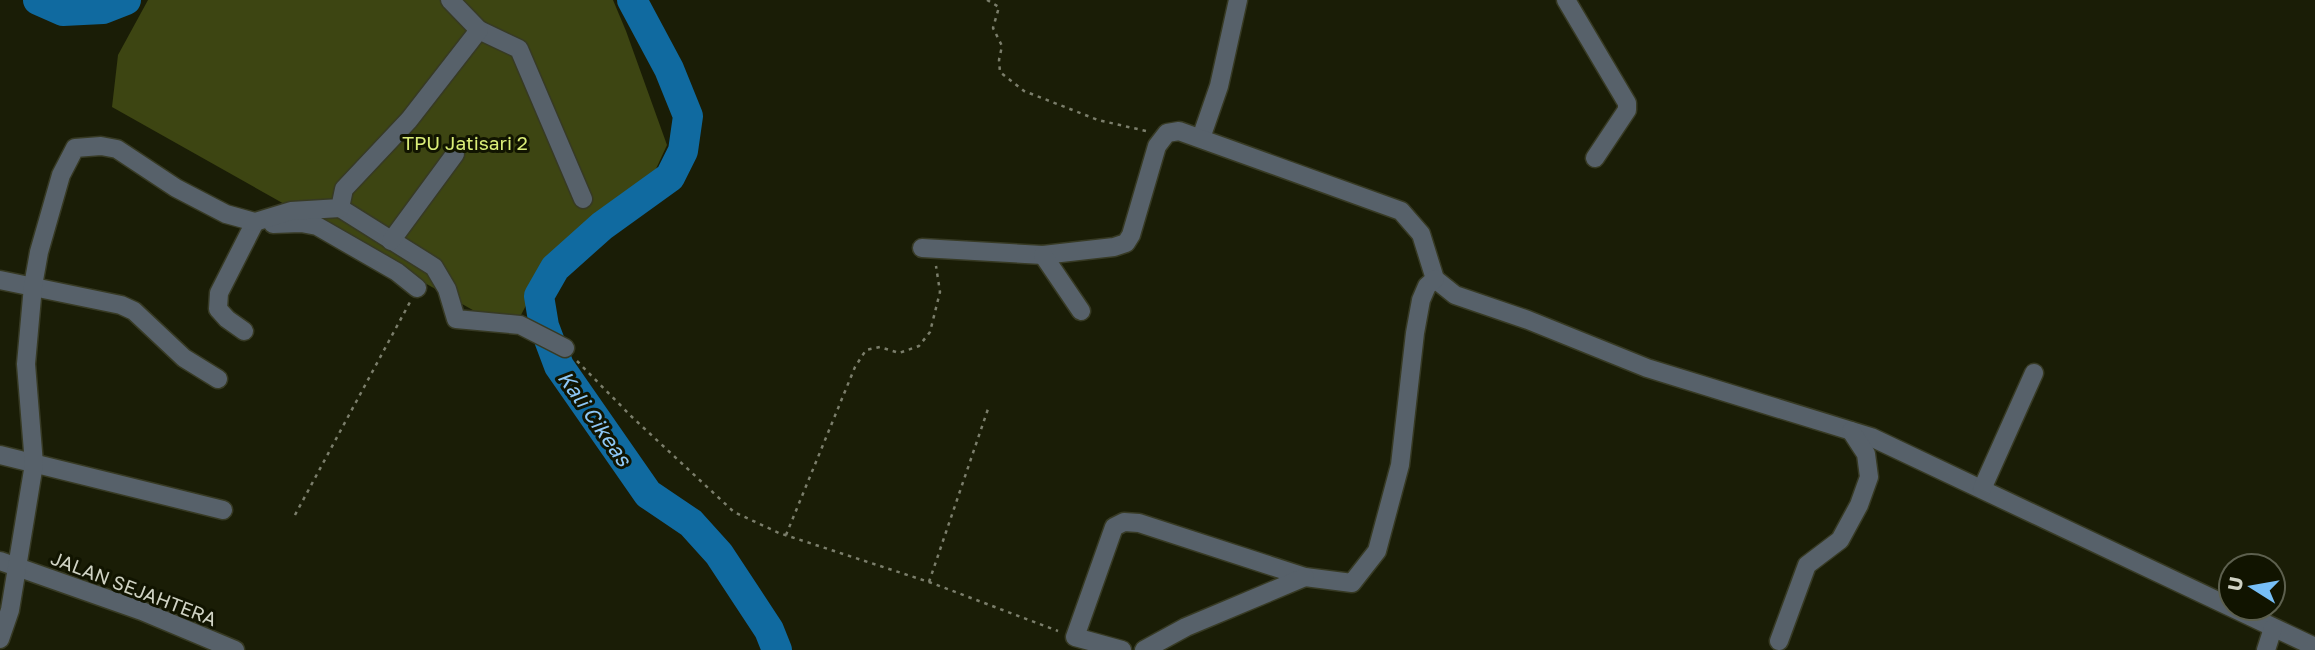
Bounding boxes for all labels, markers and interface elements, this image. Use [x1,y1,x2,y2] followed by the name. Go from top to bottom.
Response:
[402,131,528,154] park label: TPU Jatisari 2
[553,365,638,471] water label: Kali Cikeas
[48,546,220,630] street label: JALAN SEJAHTERA
[2217,552,2287,622] north arrow
[2222,575,2247,593] text: U

